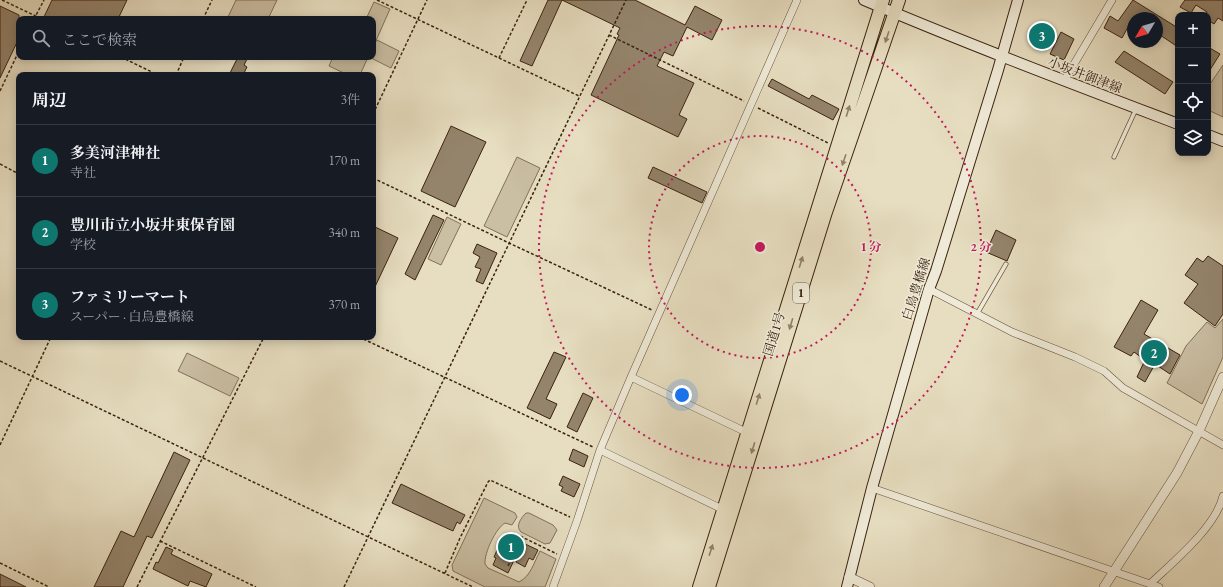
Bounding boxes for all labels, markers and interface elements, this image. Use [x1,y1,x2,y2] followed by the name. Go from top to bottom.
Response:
[1127,12,1163,48] north arrow
[1175,12,1211,156] map controls
[1175,12,1211,48] button: +
[16,16,376,60] search box
[1029,21,1055,51] pin: 3
[30,27,52,49] icon: search
[62,30,137,49] text: ここで検索
[883,31,889,43] one-way arrow
[1175,48,1211,84] button: −
[1046,53,1124,97] street label: 小坂井御津線
[1175,84,1211,120] button: locate
[32,89,66,111] text: 周辺
[341,91,360,108] text: 3件
[845,104,851,116] one-way arrow
[1175,120,1211,156] button: layers
[70,143,160,162] text: 多美河津神社
[42,152,48,169] text: 1
[329,152,360,169] text: 170 m
[841,154,847,166] one-way arrow
[70,164,96,181] text: 寺社
[70,215,235,234] text: 豊川市立小坂井東保育園
[42,224,48,241] text: 2
[329,224,360,241] text: 340 m
[70,236,96,253] text: 学校
[860,239,882,255] text: 1 分
[970,239,992,255] text: 2 分
[753,240,767,254] centre of rings
[798,255,804,267] one-way arrow
[898,255,934,323] street label: 白鳥豊橋線
[793,283,809,303] road number: 1
[70,287,190,306] text: ファミリーマート
[42,296,48,313] text: 3
[329,296,360,313] text: 370 m
[70,308,194,325] text: スーパー · 白鳥豊橋線
[759,310,789,358] street label: 国道1号
[788,318,794,330] one-way arrow
[1141,338,1167,368] pin: 2
[672,385,692,405] your location
[755,393,761,405] one-way arrow
[750,442,756,454] one-way arrow
[498,532,524,562] pin: 1
[708,544,714,556] one-way arrow

